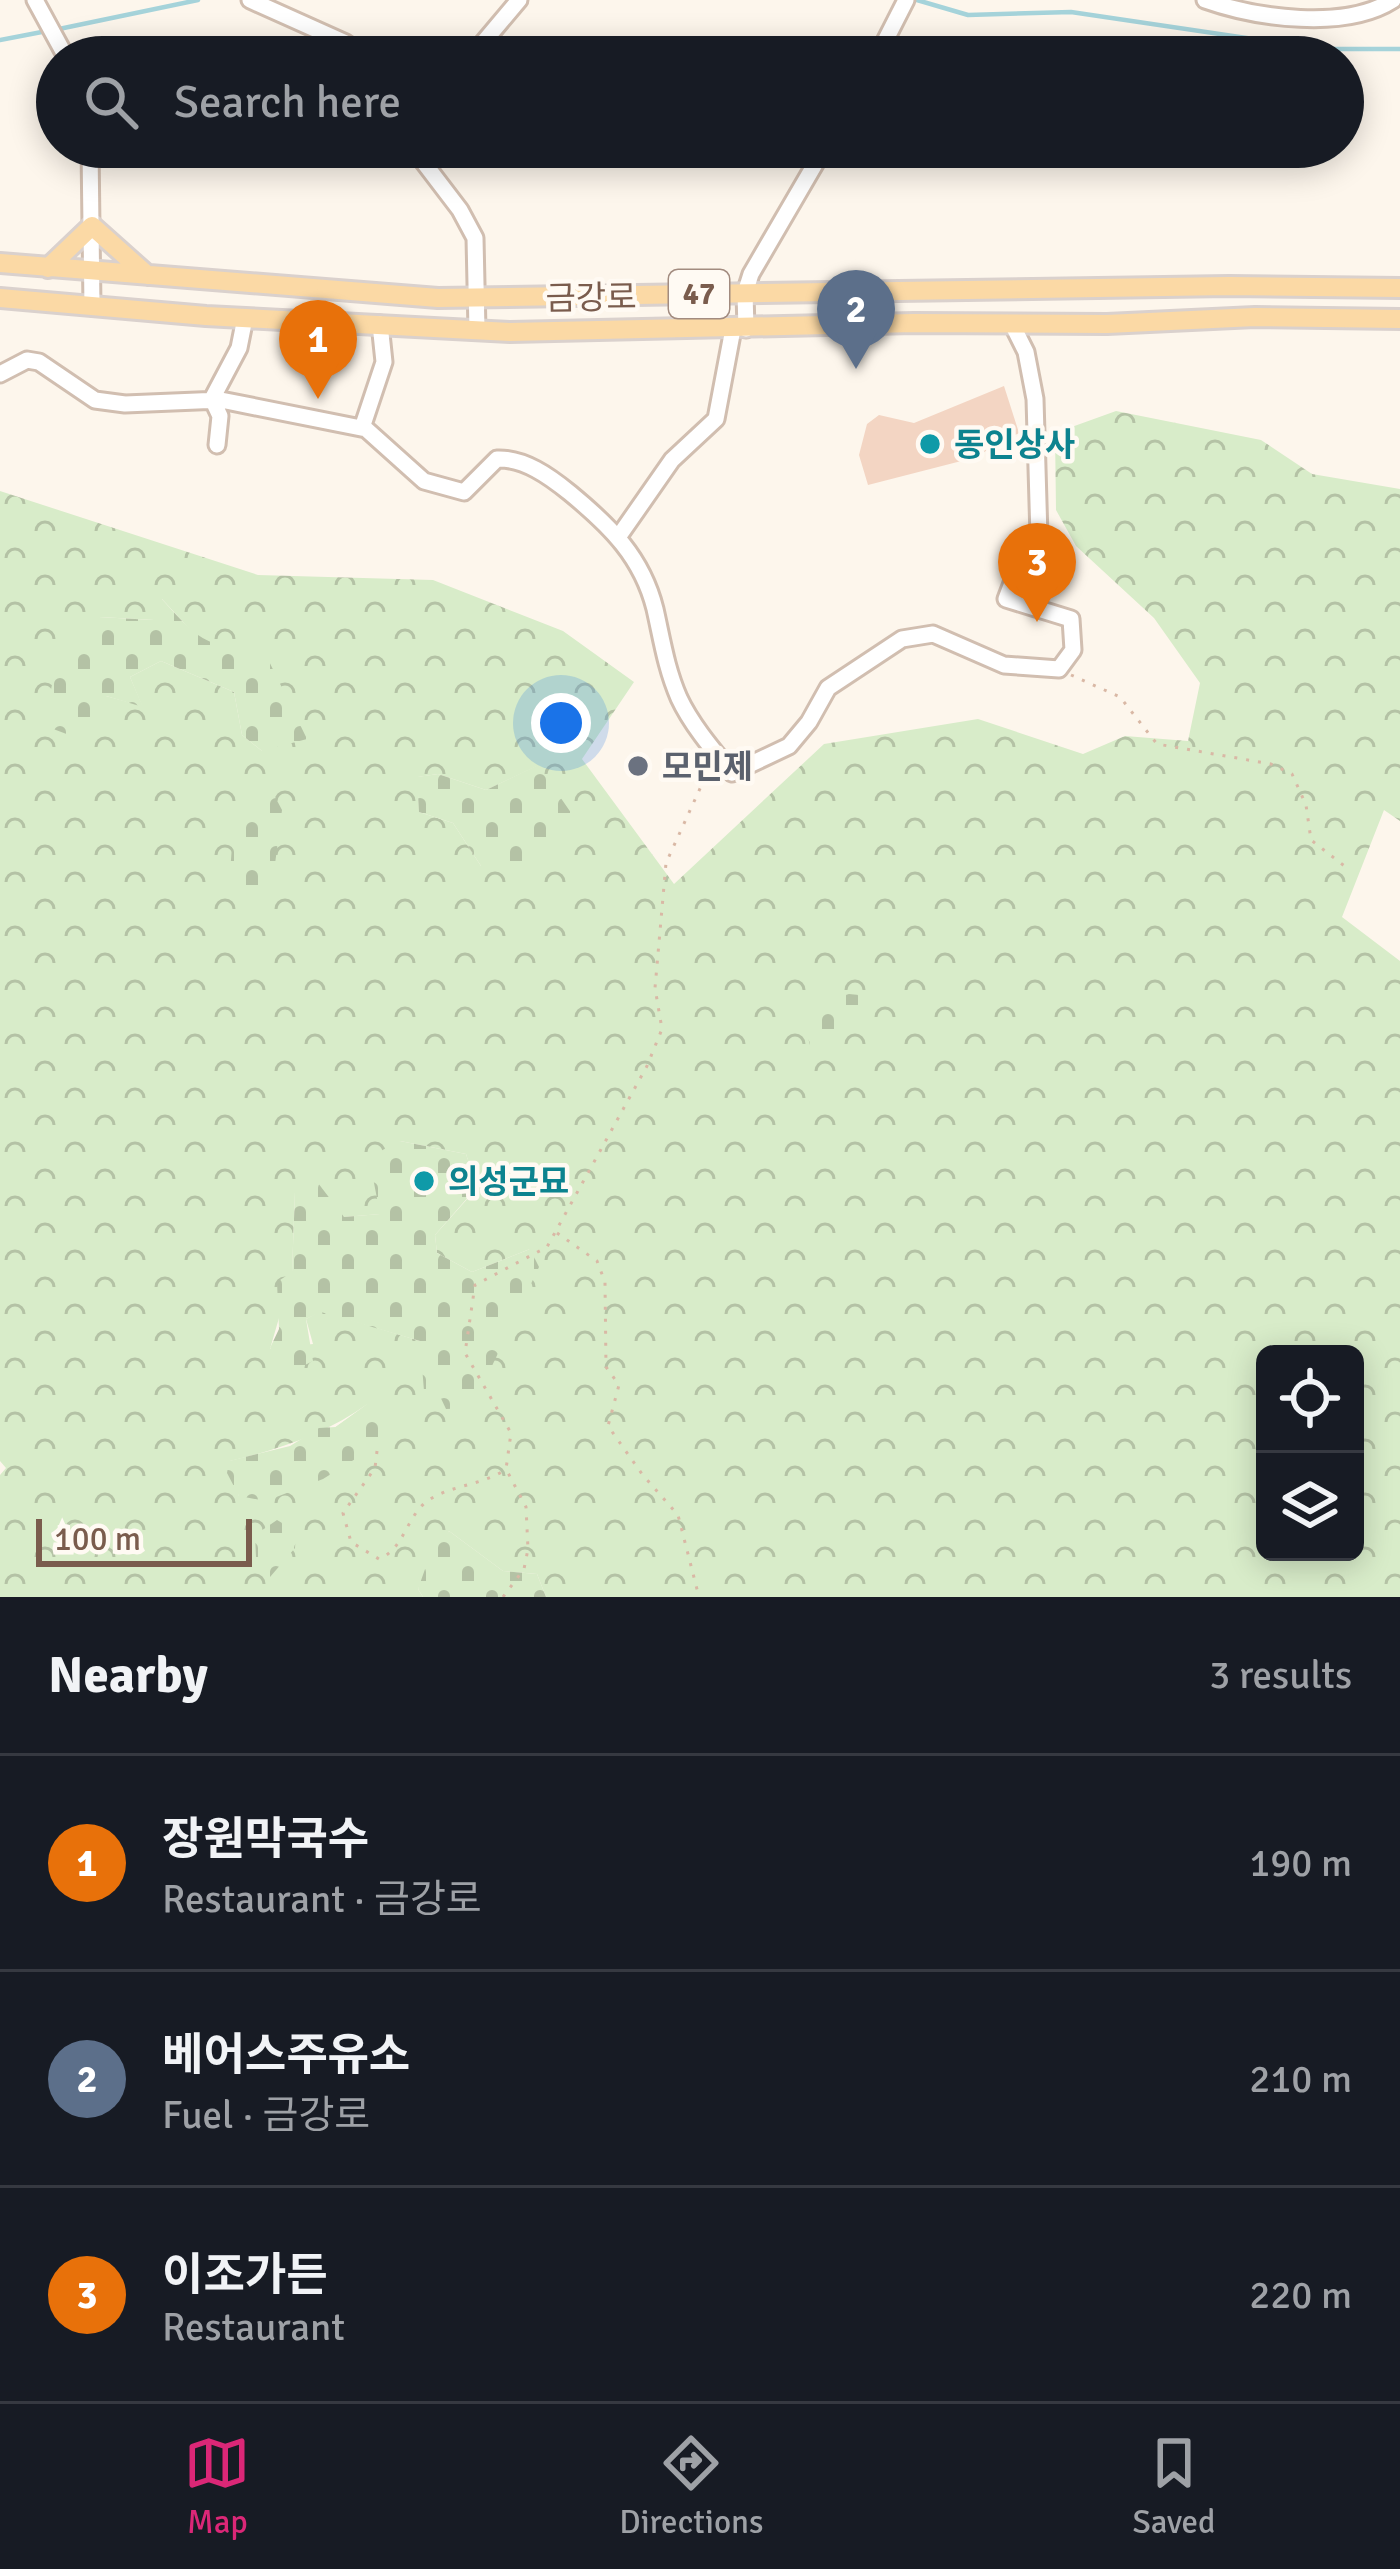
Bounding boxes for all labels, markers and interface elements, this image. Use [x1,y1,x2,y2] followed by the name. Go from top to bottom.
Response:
[36,36,1364,168] search box
[78,69,144,135] icon: search
[174,75,401,130] text: Search here
[669,270,729,318] road number: 47
[817,270,895,369] pin: 2
[545,277,637,320] street label: 금강로
[279,300,357,399] pin: 1
[954,425,1075,466] place label: 동인상사
[917,431,943,457] marker: 동인상사
[998,523,1076,622] pin: 3
[531,693,591,753] your location
[662,747,753,788] place label: 모민제
[625,753,651,779] marker: 모민제
[448,1162,569,1203] place label: 의성군묘
[411,1168,437,1194] marker: 의성군묘
[1256,1345,1364,1561] map controls
[1256,1345,1364,1453] button: locate
[1256,1453,1364,1561] button: layers
[36,1513,252,1566] scale bar
[54,1519,141,1560] text: 100 m
[48,1644,208,1707] text: Nearby
[1209,1651,1352,1699] text: 3 results
[162,1812,369,1867] text: 장원막국수
[76,1839,98,1887] text: 1
[1249,1839,1352,1887] text: 190 m
[162,1875,482,1923] text: Restaurant · 금강로
[162,2028,410,2083] text: 베어스주유소
[76,2055,98,2103] text: 2
[1249,2055,1352,2103] text: 210 m
[162,2091,370,2139] text: Fuel · 금강로
[162,2248,328,2303] text: 이조가든
[76,2271,98,2319] text: 3
[1249,2271,1352,2319] text: 220 m
[162,2303,345,2351] text: Restaurant
[184,2430,250,2543] tab: Map
[619,2430,764,2543] tab: Directions
[1132,2430,1216,2543] tab: Saved

